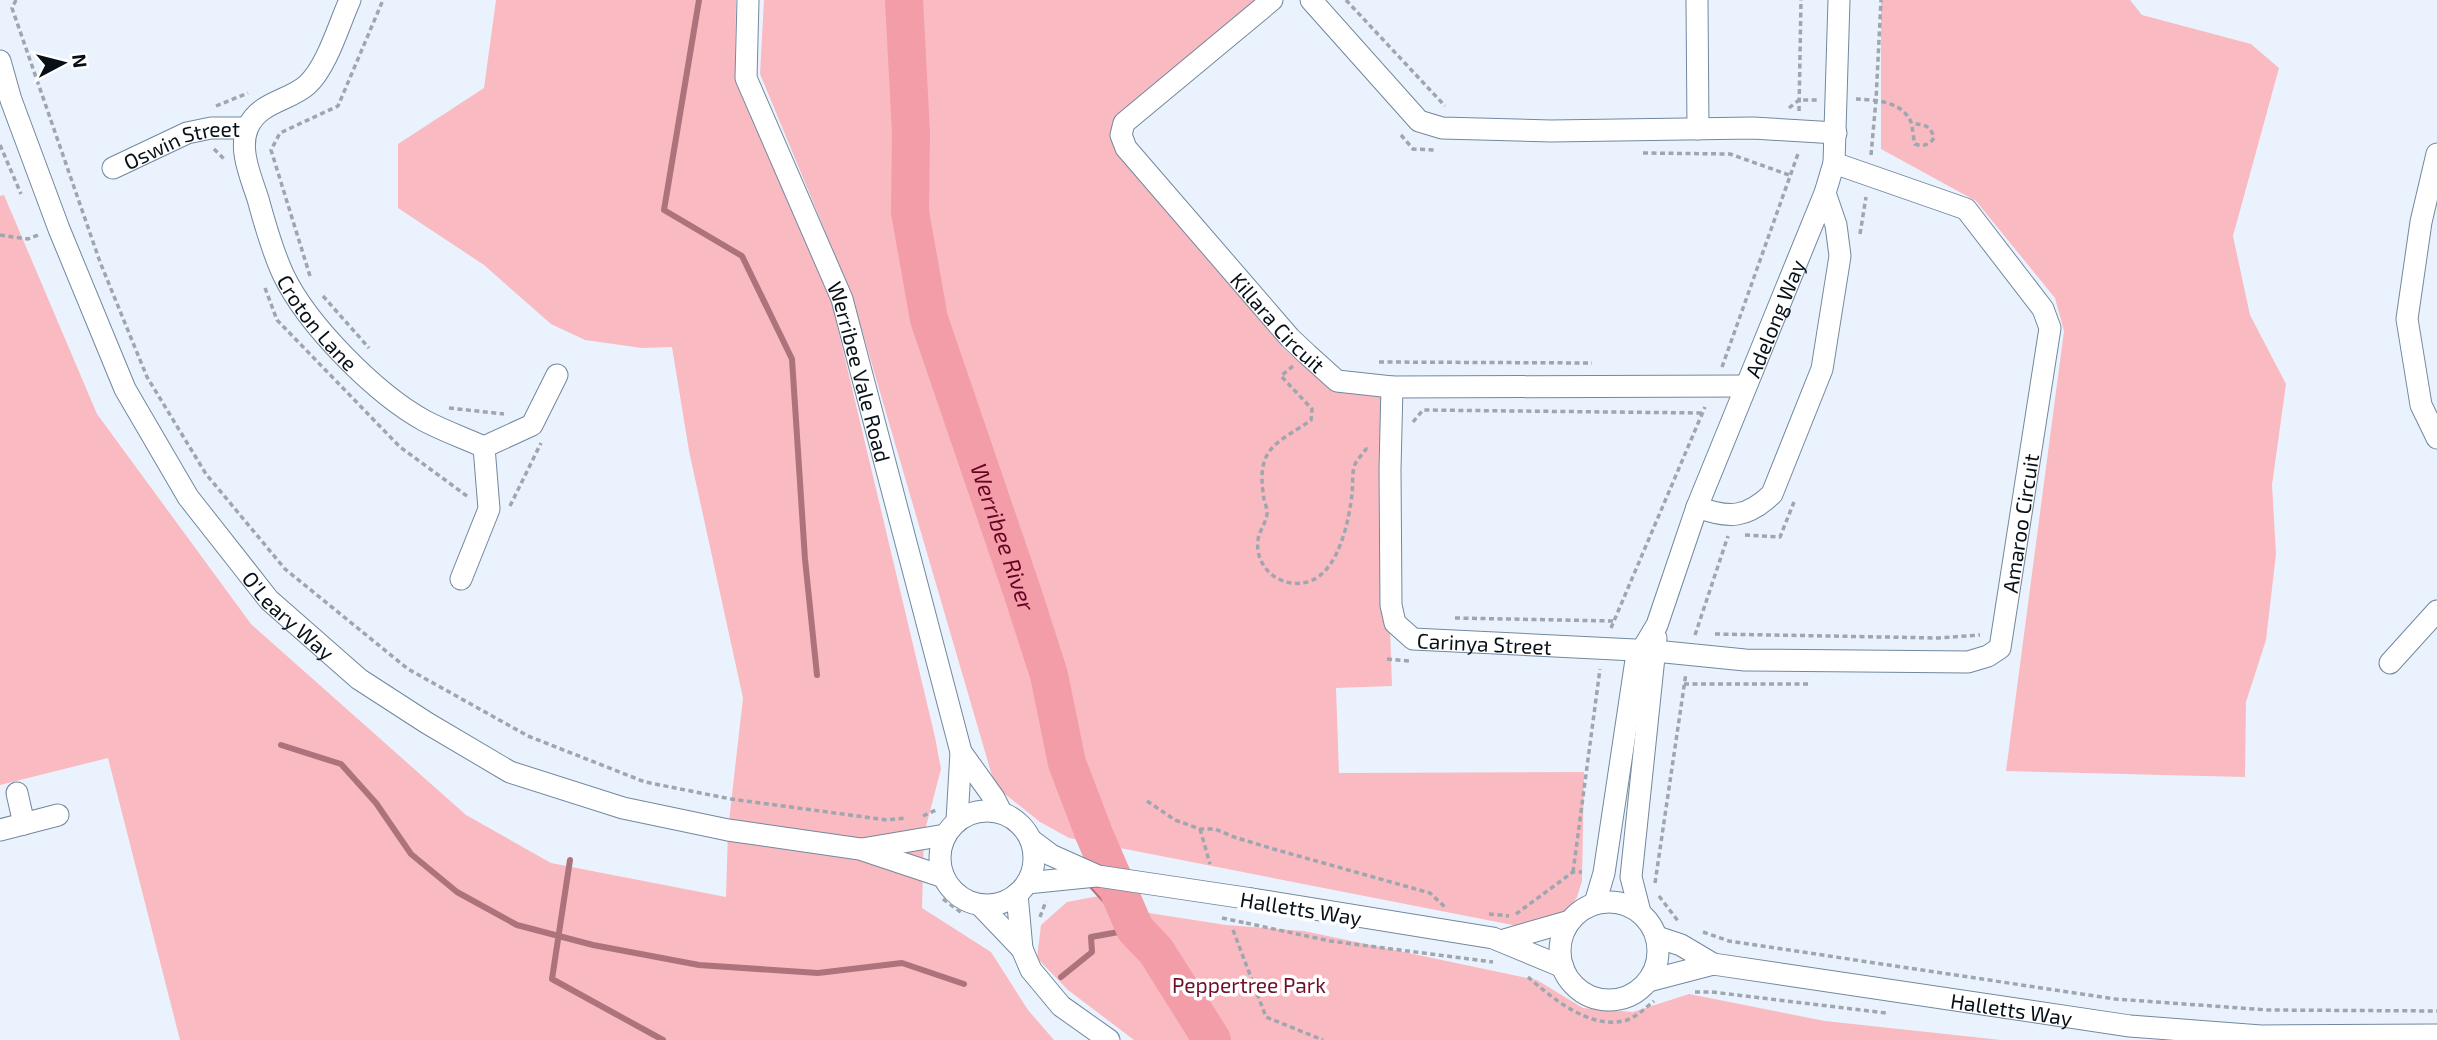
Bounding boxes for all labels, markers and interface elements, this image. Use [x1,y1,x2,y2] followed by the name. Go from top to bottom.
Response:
[28,28,98,98] north arrow
[68,53,93,69] text: N
[119,116,240,174] street label: Oswin Street
[1739,256,1809,381] street label: Adelong Way
[1226,267,1331,377] street label: Killara Circuit
[273,270,363,375] street label: Croton Lane
[823,278,897,465] street label: Werribee Vale Road
[1996,452,2043,594] street label: Amaroo Circuit
[965,459,1042,615] water label: Werribee River
[238,565,340,665] street label: O'Leary Way
[1416,627,1552,658] street label: Carinya Street
[1238,886,1364,930] street label: Halletts Way
[1172,972,1326,997] park label: Peppertree Park
[1949,987,2074,1030] street label: Halletts Way

